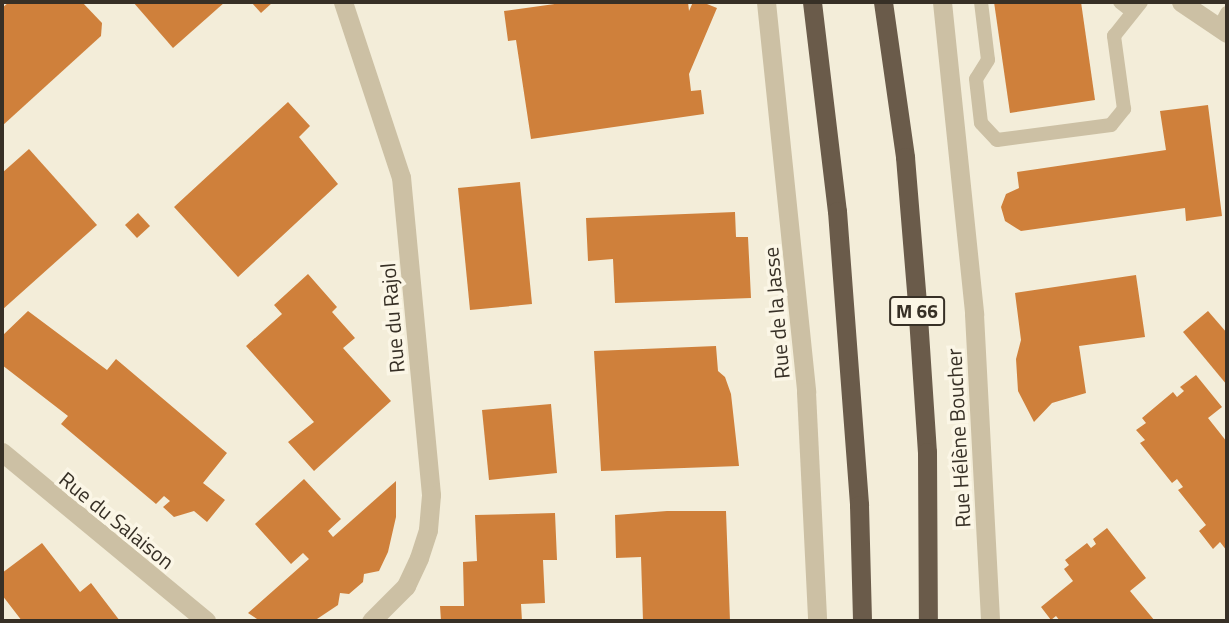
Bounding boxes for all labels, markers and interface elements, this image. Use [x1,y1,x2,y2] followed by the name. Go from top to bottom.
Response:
[758,246,794,380] street label: Rue de la Jasse
[375,262,409,374] street label: Rue du Rajol
[889,296,945,326] road number: M 66
[941,348,975,528] street label: Rue Hélène Boucher
[55,466,179,574] street label: Rue du Salaison

